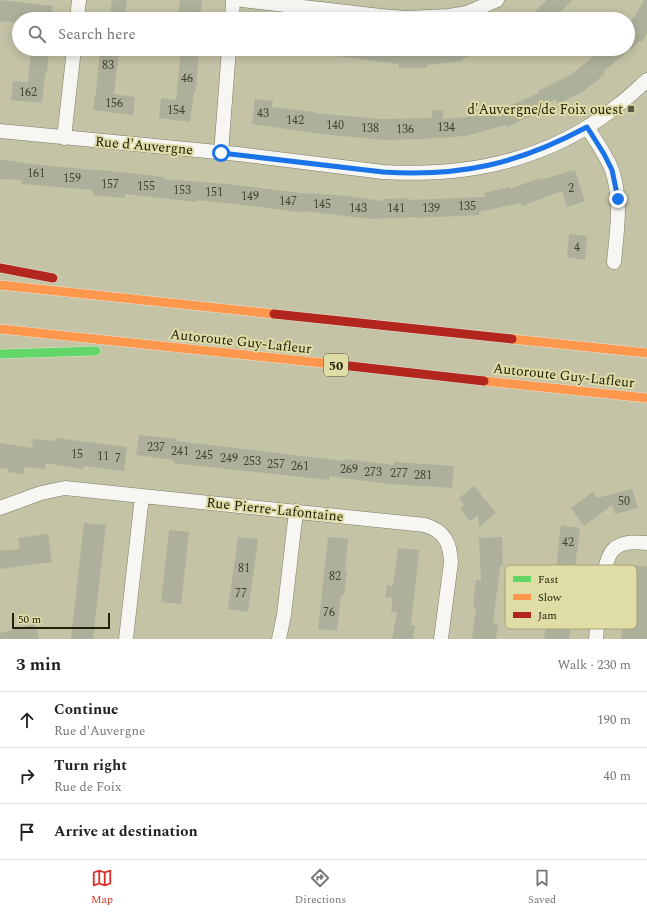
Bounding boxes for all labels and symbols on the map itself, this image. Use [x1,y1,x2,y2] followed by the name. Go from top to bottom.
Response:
[102,56,114,75] house number: 83
[181,69,193,88] house number: 46
[19,83,37,102] house number: 162
[105,94,123,113] house number: 156
[467,99,623,120] place label: d'Auvergne/de Foix ouest
[167,101,185,120] house number: 154
[257,104,269,123] house number: 43
[626,104,636,114] marker: d'Auvergne/de Foix ouest
[286,111,304,130] house number: 142
[326,116,344,135] house number: 140
[437,118,455,137] house number: 134
[361,119,379,138] house number: 138
[396,120,414,139] house number: 136
[94,131,194,160] street label: Rue d'Auvergne
[212,144,230,162] route start
[27,164,45,183] house number: 161
[63,169,81,188] house number: 159
[101,175,119,194] house number: 157
[137,177,155,196] house number: 155
[568,179,574,198] house number: 2
[173,181,191,200] house number: 153
[205,183,223,202] house number: 151
[241,187,259,206] house number: 149
[609,190,627,208] route end
[279,192,297,211] house number: 147
[313,195,331,214] house number: 145
[458,197,476,216] house number: 135
[349,199,367,218] house number: 143
[387,199,405,218] house number: 141
[422,199,440,218] house number: 139
[574,238,580,257] house number: 4
[169,324,313,359] street label: Autoroute Guy-Lafleur
[324,354,348,376] road number: 50
[492,358,636,393] street label: Autoroute Guy-Lafleur
[147,438,165,457] house number: 237
[171,442,189,461] house number: 241
[71,445,83,464] house number: 15
[195,446,213,465] house number: 245
[97,447,109,466] house number: 11
[115,449,121,468] house number: 7
[220,449,238,468] house number: 249
[243,452,261,471] house number: 253
[267,455,285,474] house number: 257
[291,457,309,476] house number: 261
[340,460,358,479] house number: 269
[364,463,382,482] house number: 273
[390,464,408,483] house number: 277
[414,466,432,485] house number: 281
[205,492,345,527] street label: Rue Pierre-Lafontaine
[618,492,630,511] house number: 50
[562,533,574,552] house number: 42
[238,559,250,578] house number: 81
[505,565,637,629] legend
[329,567,341,586] house number: 82
[538,571,559,588] text: Fast
[235,584,247,603] house number: 77
[538,589,562,606] text: Slow
[323,603,335,622] house number: 76
[538,607,557,624] text: Jam
[12,611,110,630] scale bar

